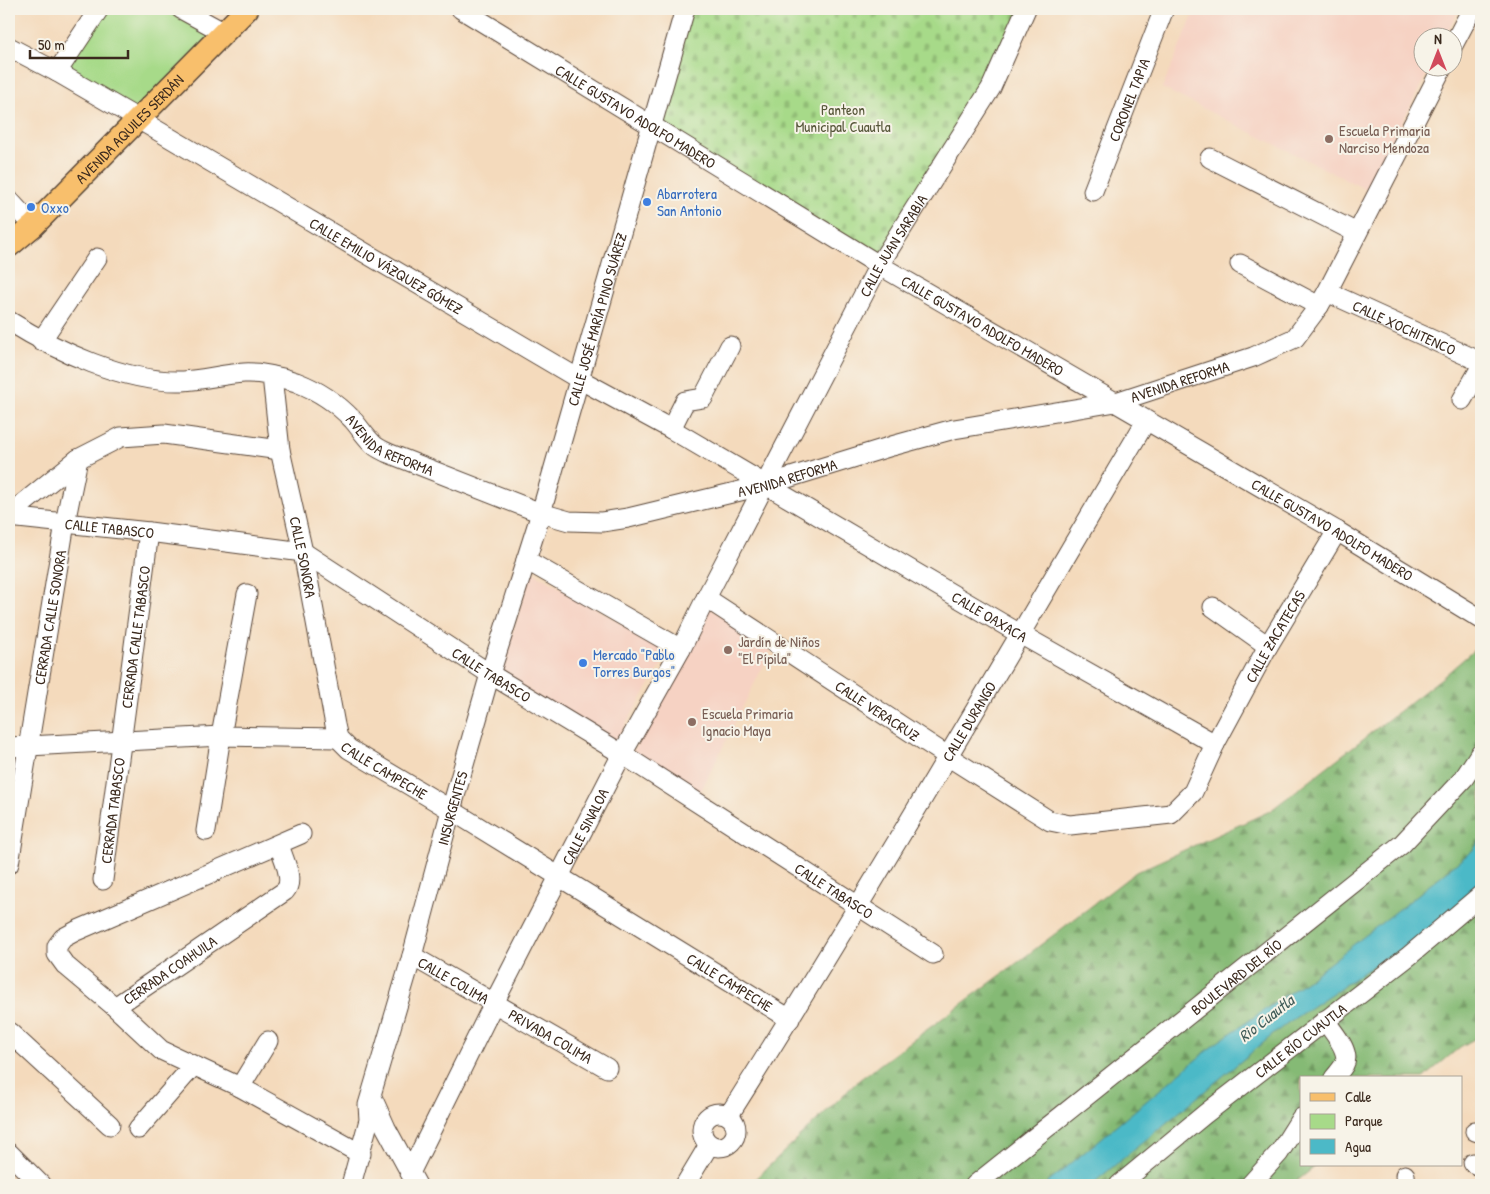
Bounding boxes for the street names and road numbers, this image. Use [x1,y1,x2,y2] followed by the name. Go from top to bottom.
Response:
[1103,54,1155,144] street label: CORONEL TAPIA
[552,59,720,173] street label: CALLE GUSTAVO ADOLFO MADERO
[70,69,188,188] street label: AVENIDA AQUILES SERDÁN
[854,189,932,300] street label: CALLE JUAN SARABIA
[306,212,467,319] street label: CALLE EMILIO VÁZQUEZ GÓMEZ
[562,230,631,408] street label: CALLE JOSÉ MARÍA PINO SUÁREZ
[897,270,1068,381] street label: CALLE GUSTAVO ADOLFO MADERO
[1349,295,1459,360] street label: CALLE XOCHITENCO
[1128,355,1232,407] street label: AVENIDA REFORMA
[342,409,437,481] street label: AVENIDA REFORMA
[735,453,840,502] street label: AVENIDA REFORMA
[1248,473,1417,586] street label: CALLE GUSTAVO ADOLFO MADERO
[64,513,155,543] street label: CALLE TABASCO
[285,514,322,600] street label: CALLE SONORA
[28,548,71,686] street label: CERRADA CALLE SONORA
[115,565,155,710] street label: CERRADA CALLE TABASCO
[948,586,1032,647] street label: CALLE OAXACA
[1240,586,1310,686] street label: CALLE ZACATECAS
[448,642,535,707] street label: CALLE TABASCO
[831,675,924,746] street label: CALLE VERACRUZ
[937,677,1001,765] street label: CALLE DURANGO
[336,736,432,804] street label: CALLE CAMPECHE
[95,756,130,865] street label: CERRADA TABASCO
[432,769,472,847] street label: INSURGENTES
[556,784,614,869] street label: CALLE SINALOA
[791,857,878,924] street label: CALLE TABASCO
[118,930,221,1009] street label: CERRADA COAHUILA
[1186,934,1286,1019] street label: BOULEVARD DEL RÍO
[683,947,777,1016] street label: CALLE CAMPECHE
[414,951,494,1009] street label: CALLE COLIMA
[1250,998,1351,1083] street label: CALLE RÍO CUAUTLA
[505,1003,597,1068] street label: PRIVADA COLIMA

